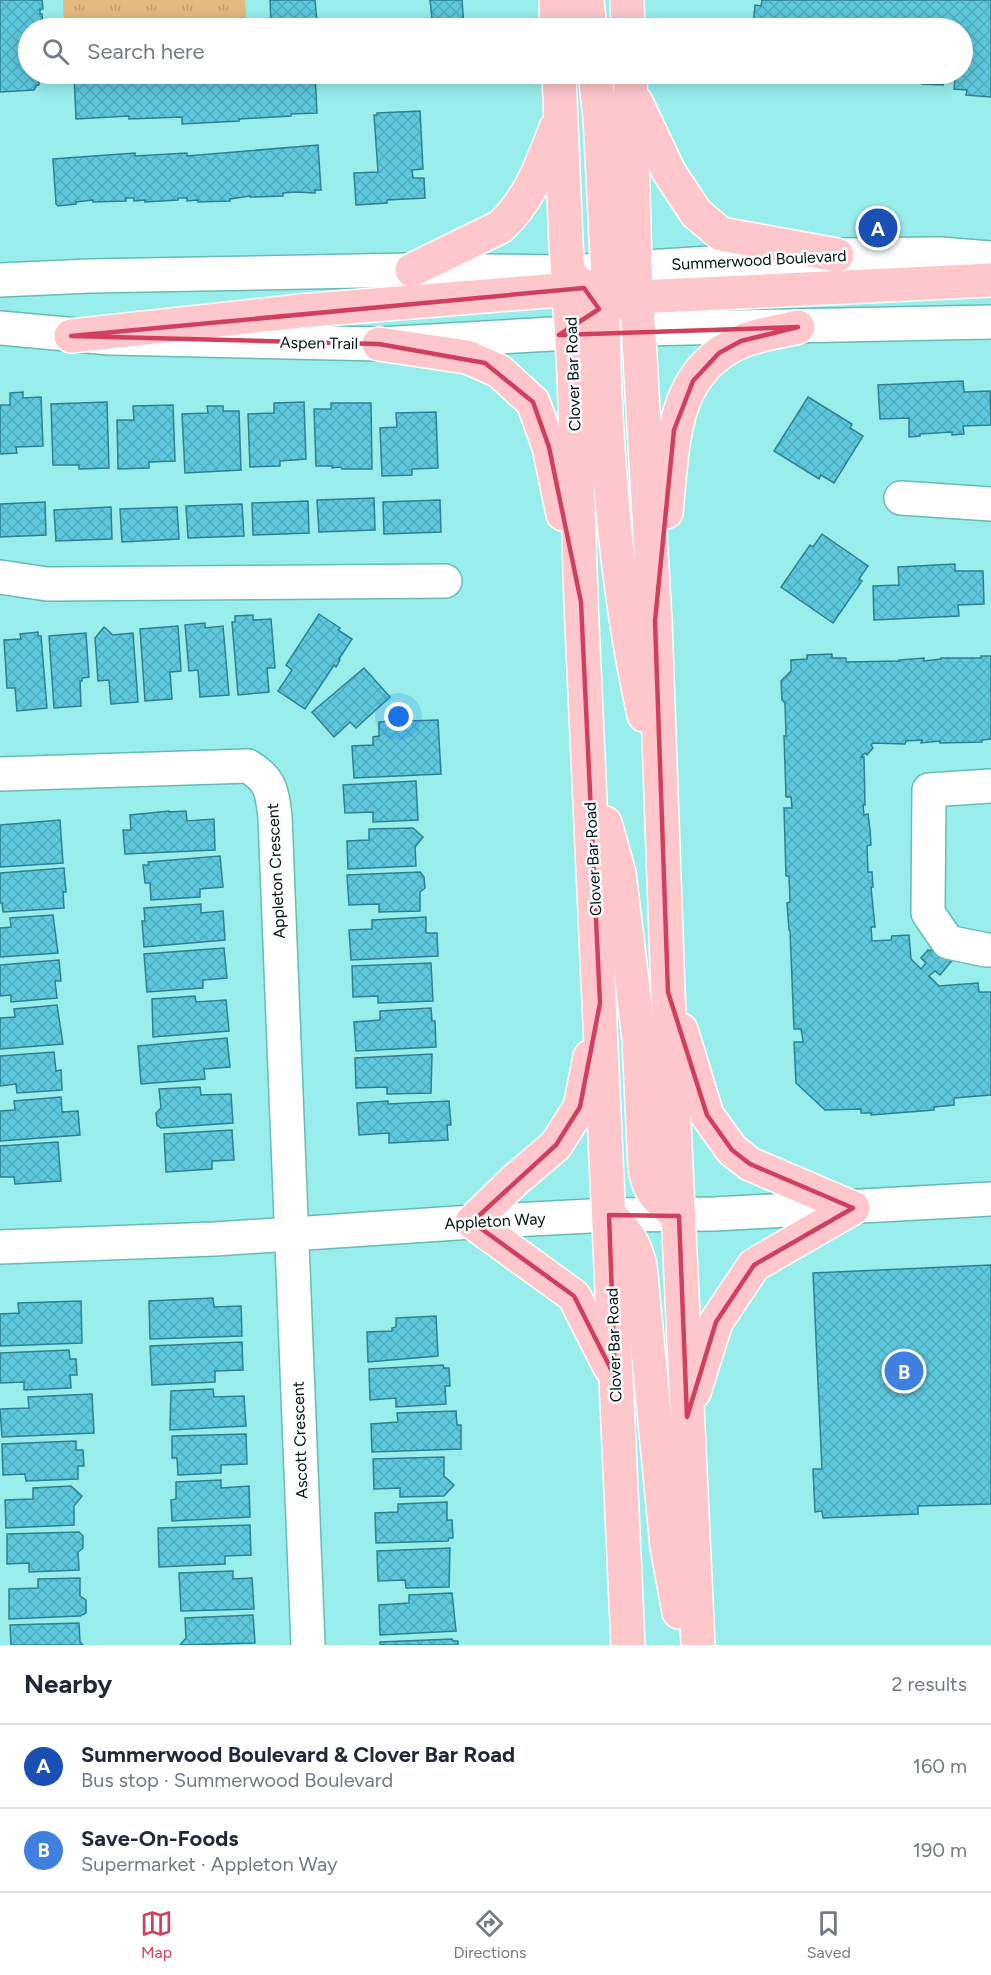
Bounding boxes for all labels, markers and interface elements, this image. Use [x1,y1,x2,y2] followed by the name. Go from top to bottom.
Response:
[18,18,973,84] search box
[39,35,72,68] icon: search
[87,38,205,65] text: Search here
[858,206,898,250] pin: A
[671,246,847,274] street label: Summerwood Boulevard
[562,316,584,432] street label: Clover Bar Road
[280,333,358,353] street label: Aspen Trail
[384,702,413,731] your location
[581,801,605,917] street label: Clover Bar Road
[263,803,289,939] street label: Appleton Crescent
[444,1209,547,1233] street label: Appleton Way
[603,1287,625,1403] street label: Clover Bar Road
[884,1348,924,1394] pin: B
[288,1381,312,1499] street label: Ascott Crescent
[24,1668,112,1700] text: Nearby
[891,1672,967,1696] text: 2 results
[81,1741,515,1768] text: Summerwood Boulevard & Clover Bar Road
[36,1754,51,1778] text: A
[913,1754,967,1778] text: 160 m
[81,1768,393,1792] text: Bus stop · Summerwood Boulevard
[81,1825,239,1852] text: Save-On-Foods
[37,1838,50,1862] text: B
[913,1838,967,1862] text: 190 m
[81,1852,338,1876] text: Supermarket · Appleton Way
[140,1907,173,1962] tab: Map
[453,1907,526,1962] tab: Directions
[807,1907,851,1962] tab: Saved

